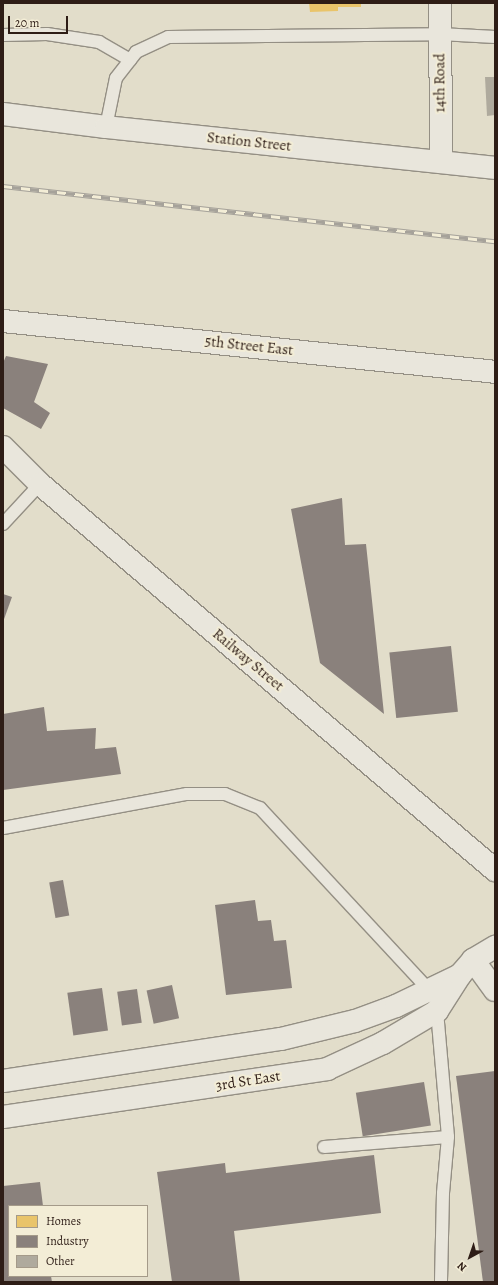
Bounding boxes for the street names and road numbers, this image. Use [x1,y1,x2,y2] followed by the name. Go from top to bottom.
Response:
[431,53,449,113] street label: 14th Road
[206,129,292,155] street label: Station Street
[204,332,294,360] street label: 5th Street East
[209,625,287,695] street label: Railway Street
[214,1067,282,1095] street label: 3rd St East

